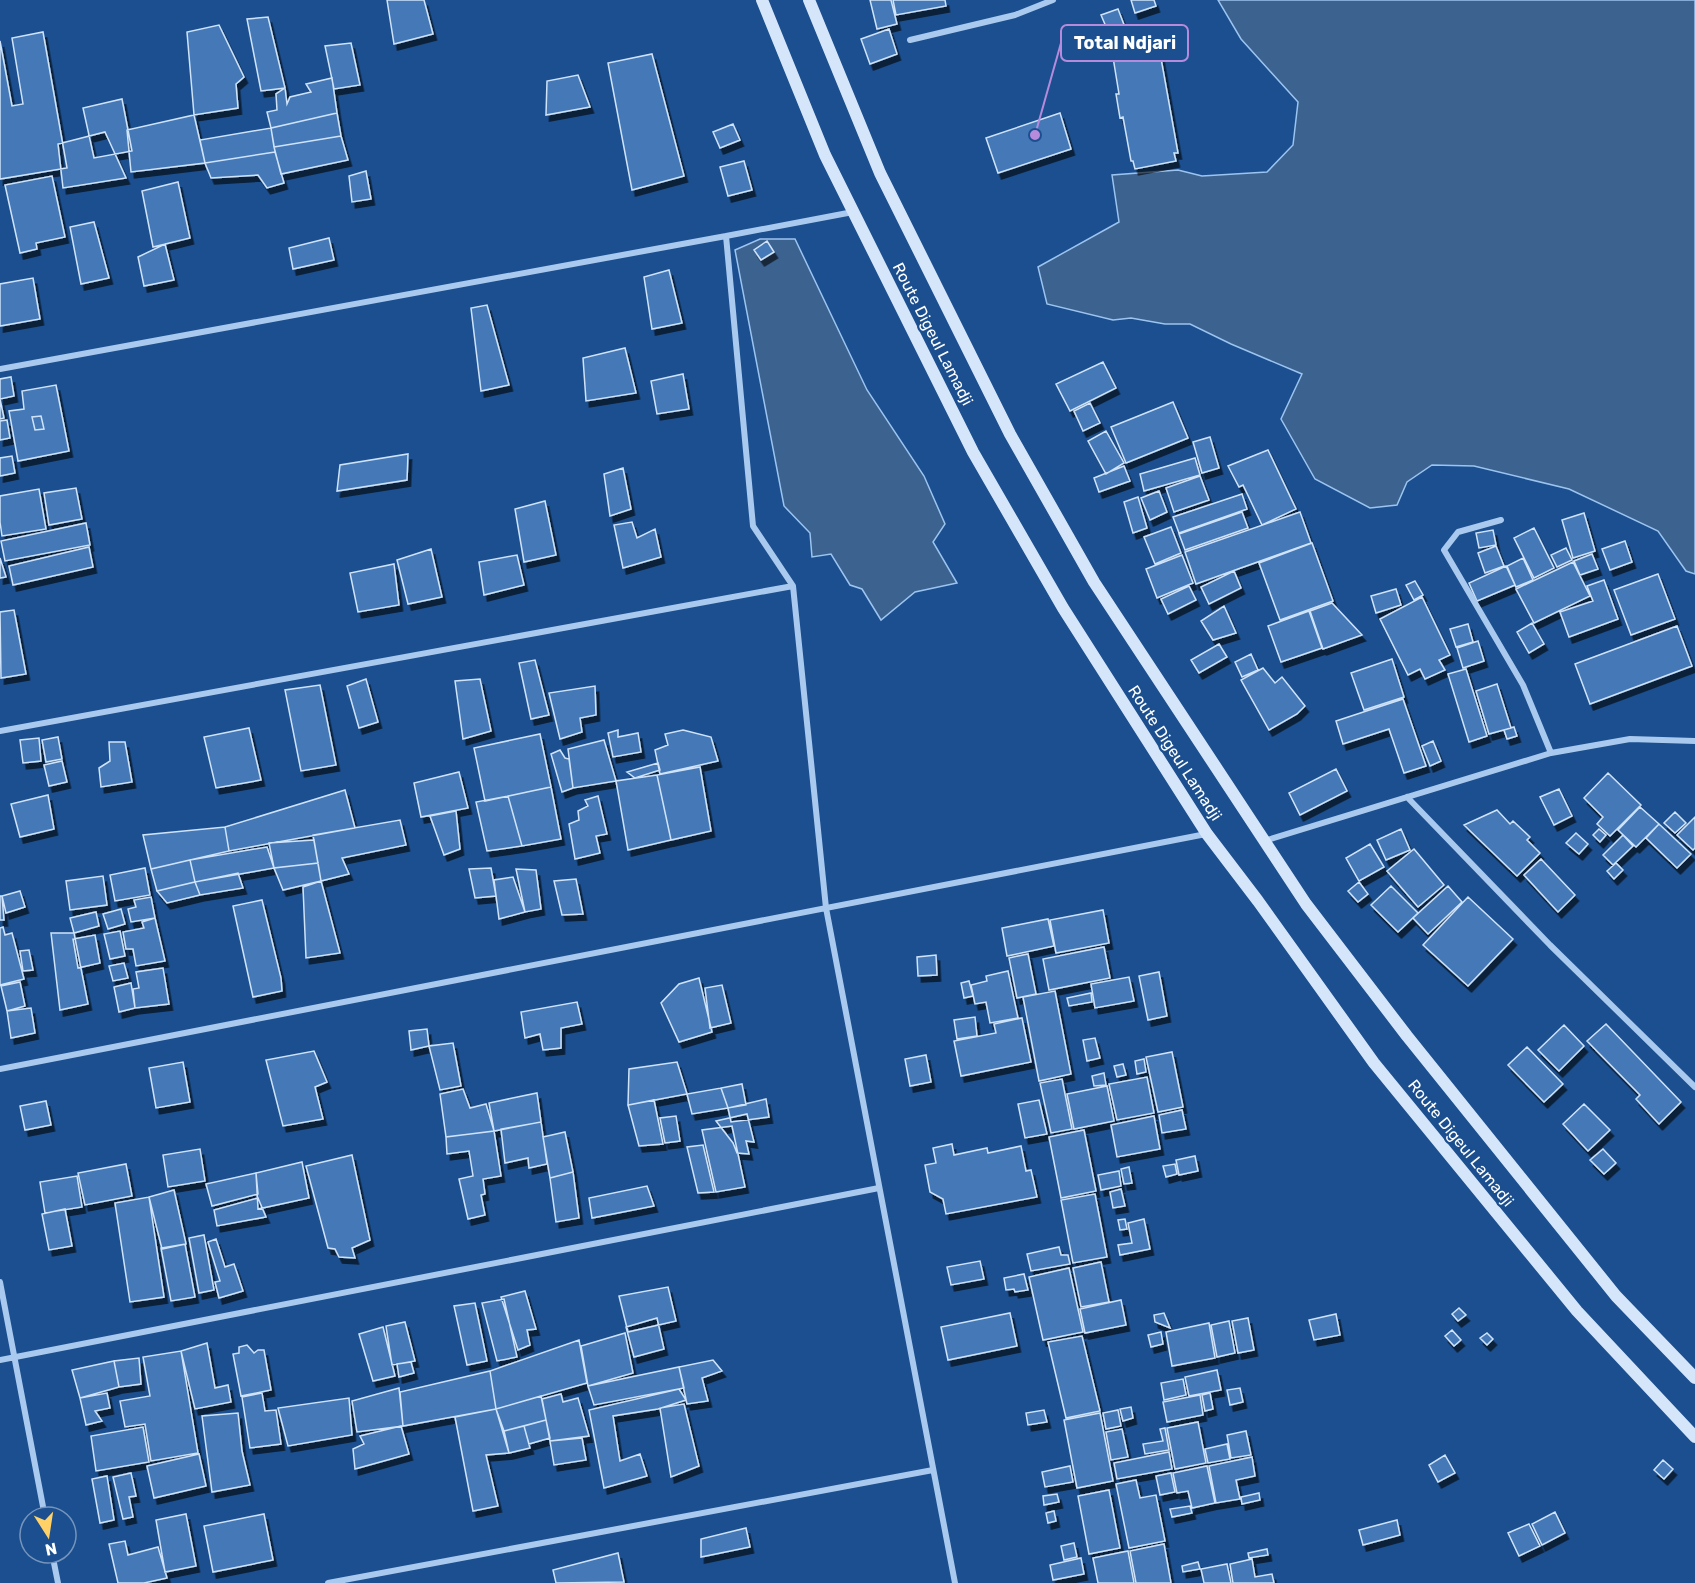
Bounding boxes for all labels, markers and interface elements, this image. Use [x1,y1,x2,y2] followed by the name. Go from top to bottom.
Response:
[1061,25,1188,61] callout: Total Ndjari
[1074,32,1176,54] text: Total Ndjari
[889,259,977,409] street label: Route Digeul Lamadji
[1124,682,1226,824] street label: Route Digeul Lamadji
[1404,1076,1518,1210] street label: Route Digeul Lamadji
[18,1505,78,1565] north arrow
[43,1539,59,1560] text: N

